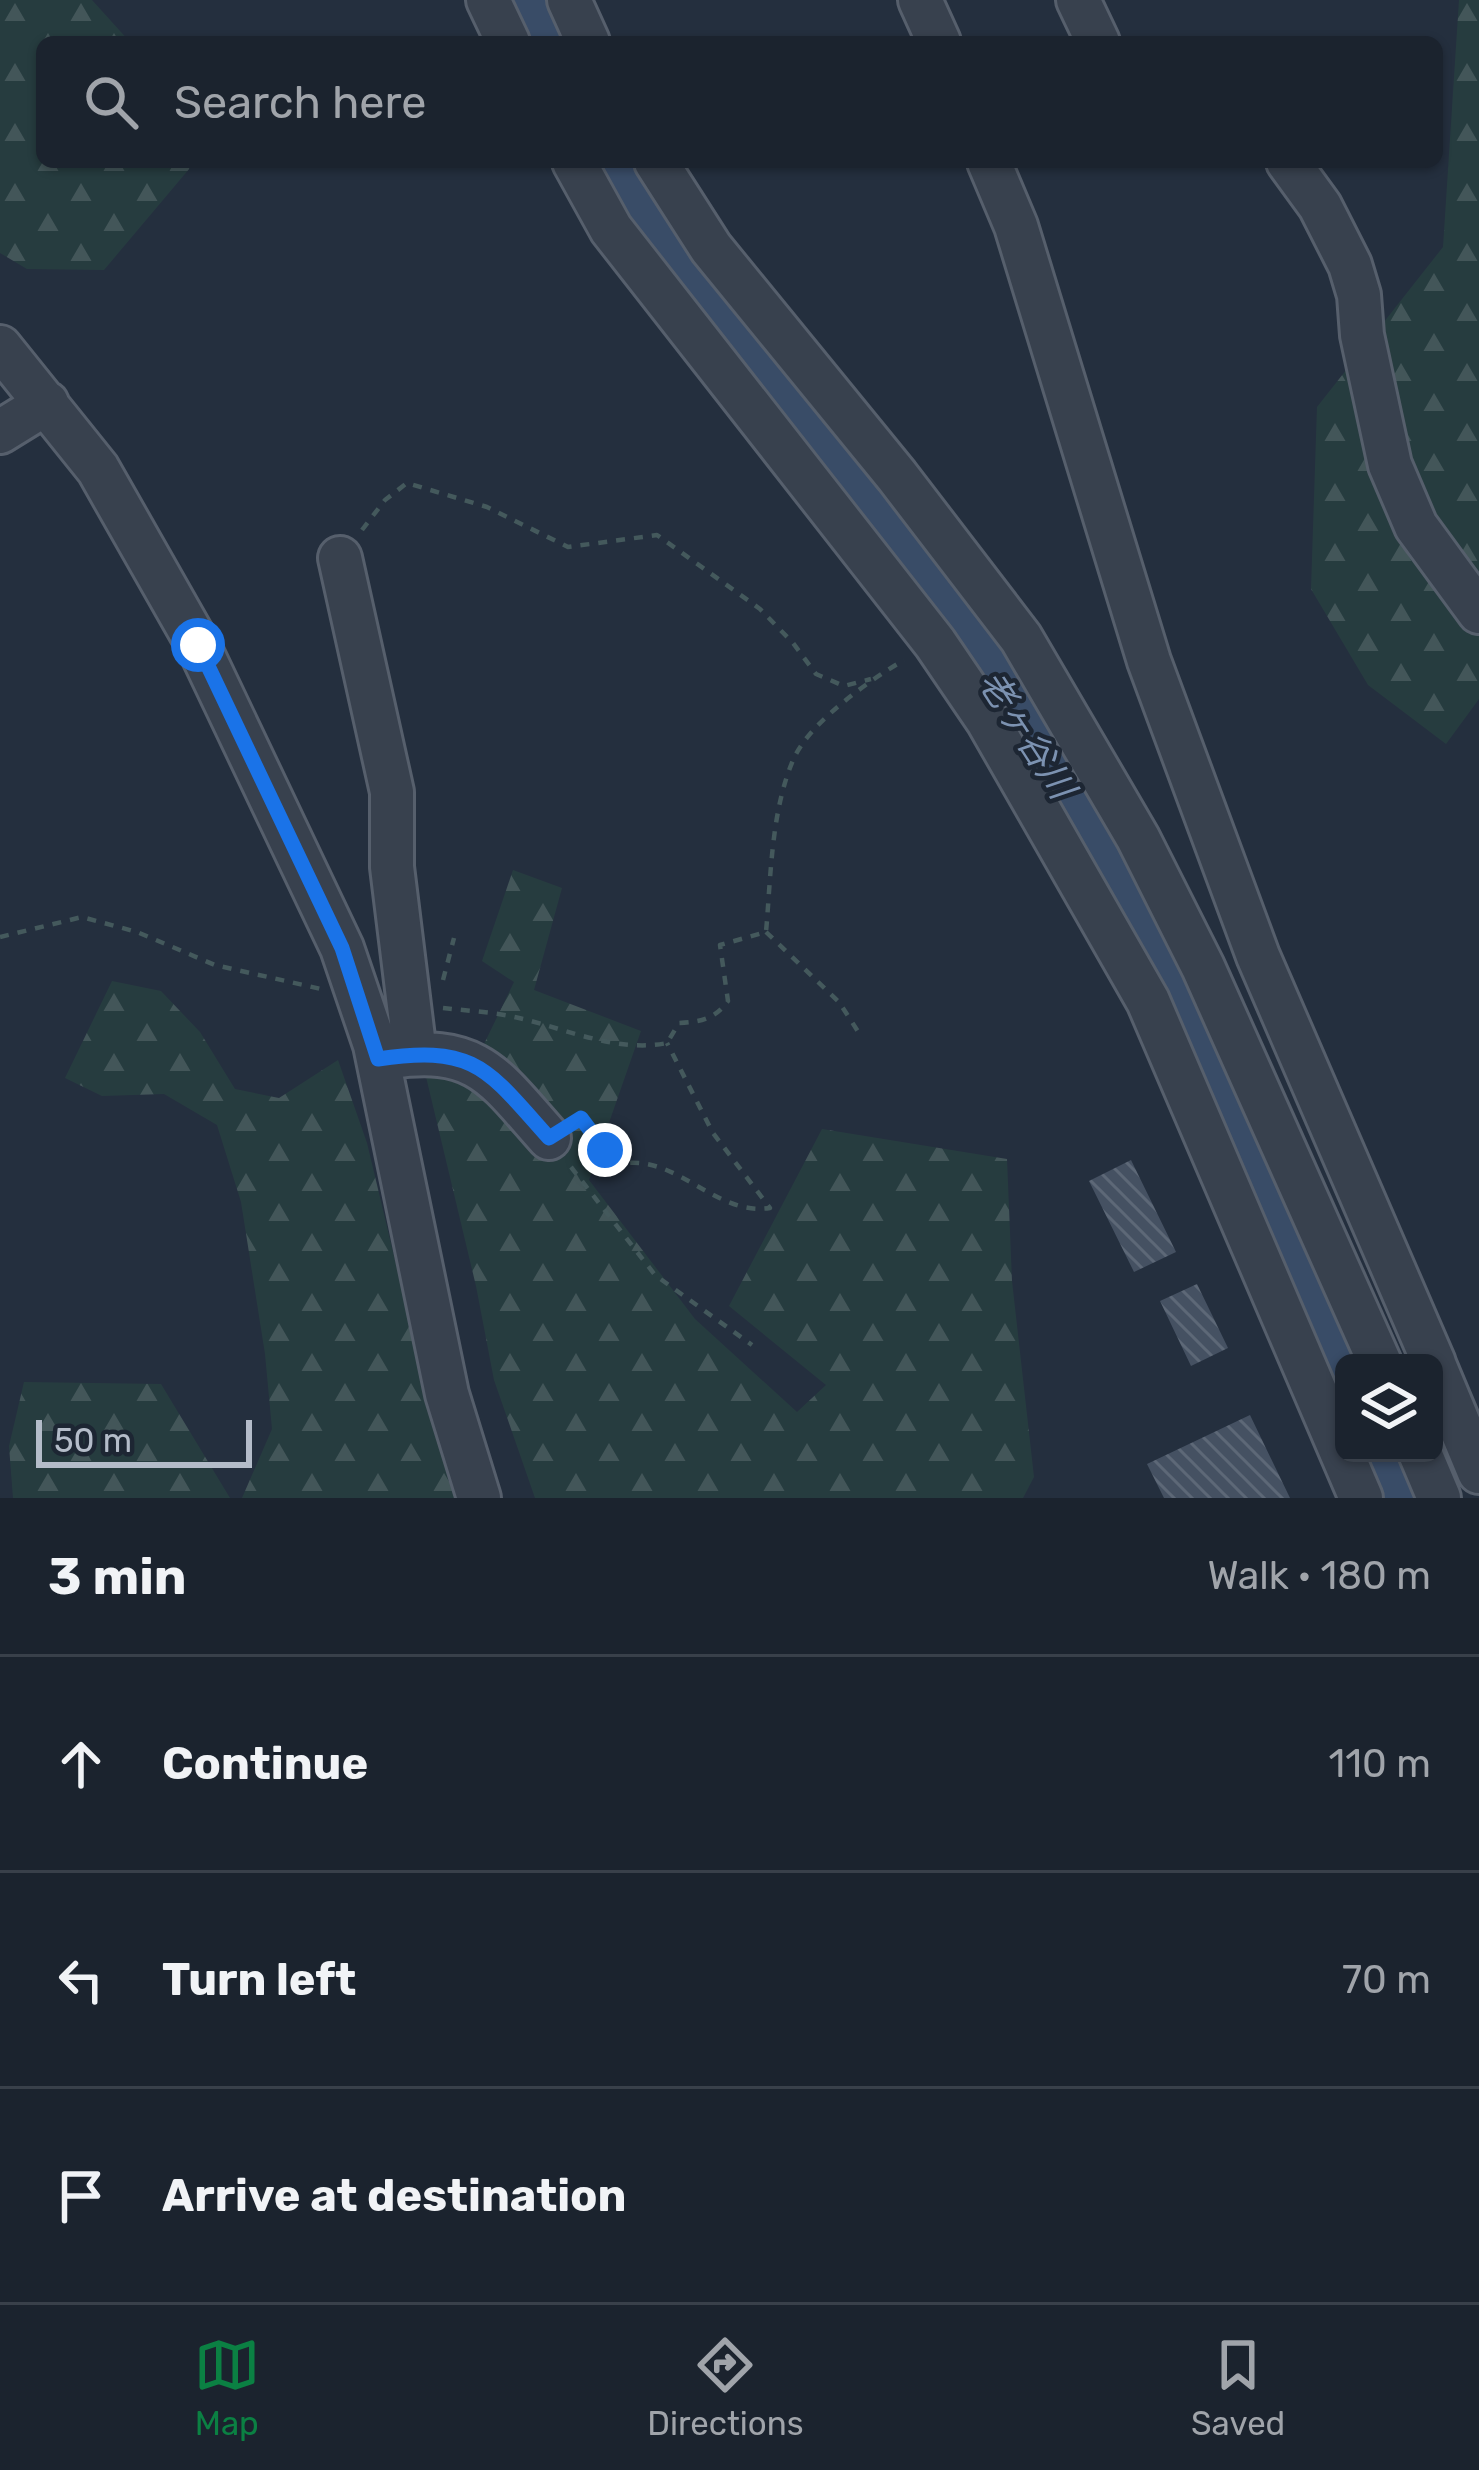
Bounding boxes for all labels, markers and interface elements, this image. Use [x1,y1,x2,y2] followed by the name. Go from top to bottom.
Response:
[36,36,1443,168] search box
[78,69,144,135] icon: search
[174,76,426,129] text: Search here
[171,618,225,672] route start
[969,662,1086,810] water label: 老ヶ谷川
[578,1123,632,1177] route end
[1335,1354,1443,1462] map controls
[1335,1354,1443,1462] button: layers
[36,1414,252,1467] scale bar
[54,1421,132,1460] text: 50 m
[48,1546,187,1607] text: 3 min
[1207,1553,1431,1599] text: Walk · 180 m
[48,1731,114,1797] icon: ahead
[162,1737,368,1790] text: Continue
[1329,1741,1431,1787] text: 110 m
[48,1947,114,2013] icon: left
[162,1953,356,2006] text: Turn left
[1342,1957,1431,2003] text: 70 m
[48,2163,114,2229] icon: arrive
[162,2169,627,2222] text: Arrive at destination
[194,2332,260,2443] tab: Map
[647,2332,804,2443] tab: Directions
[1191,2332,1285,2443] tab: Saved

